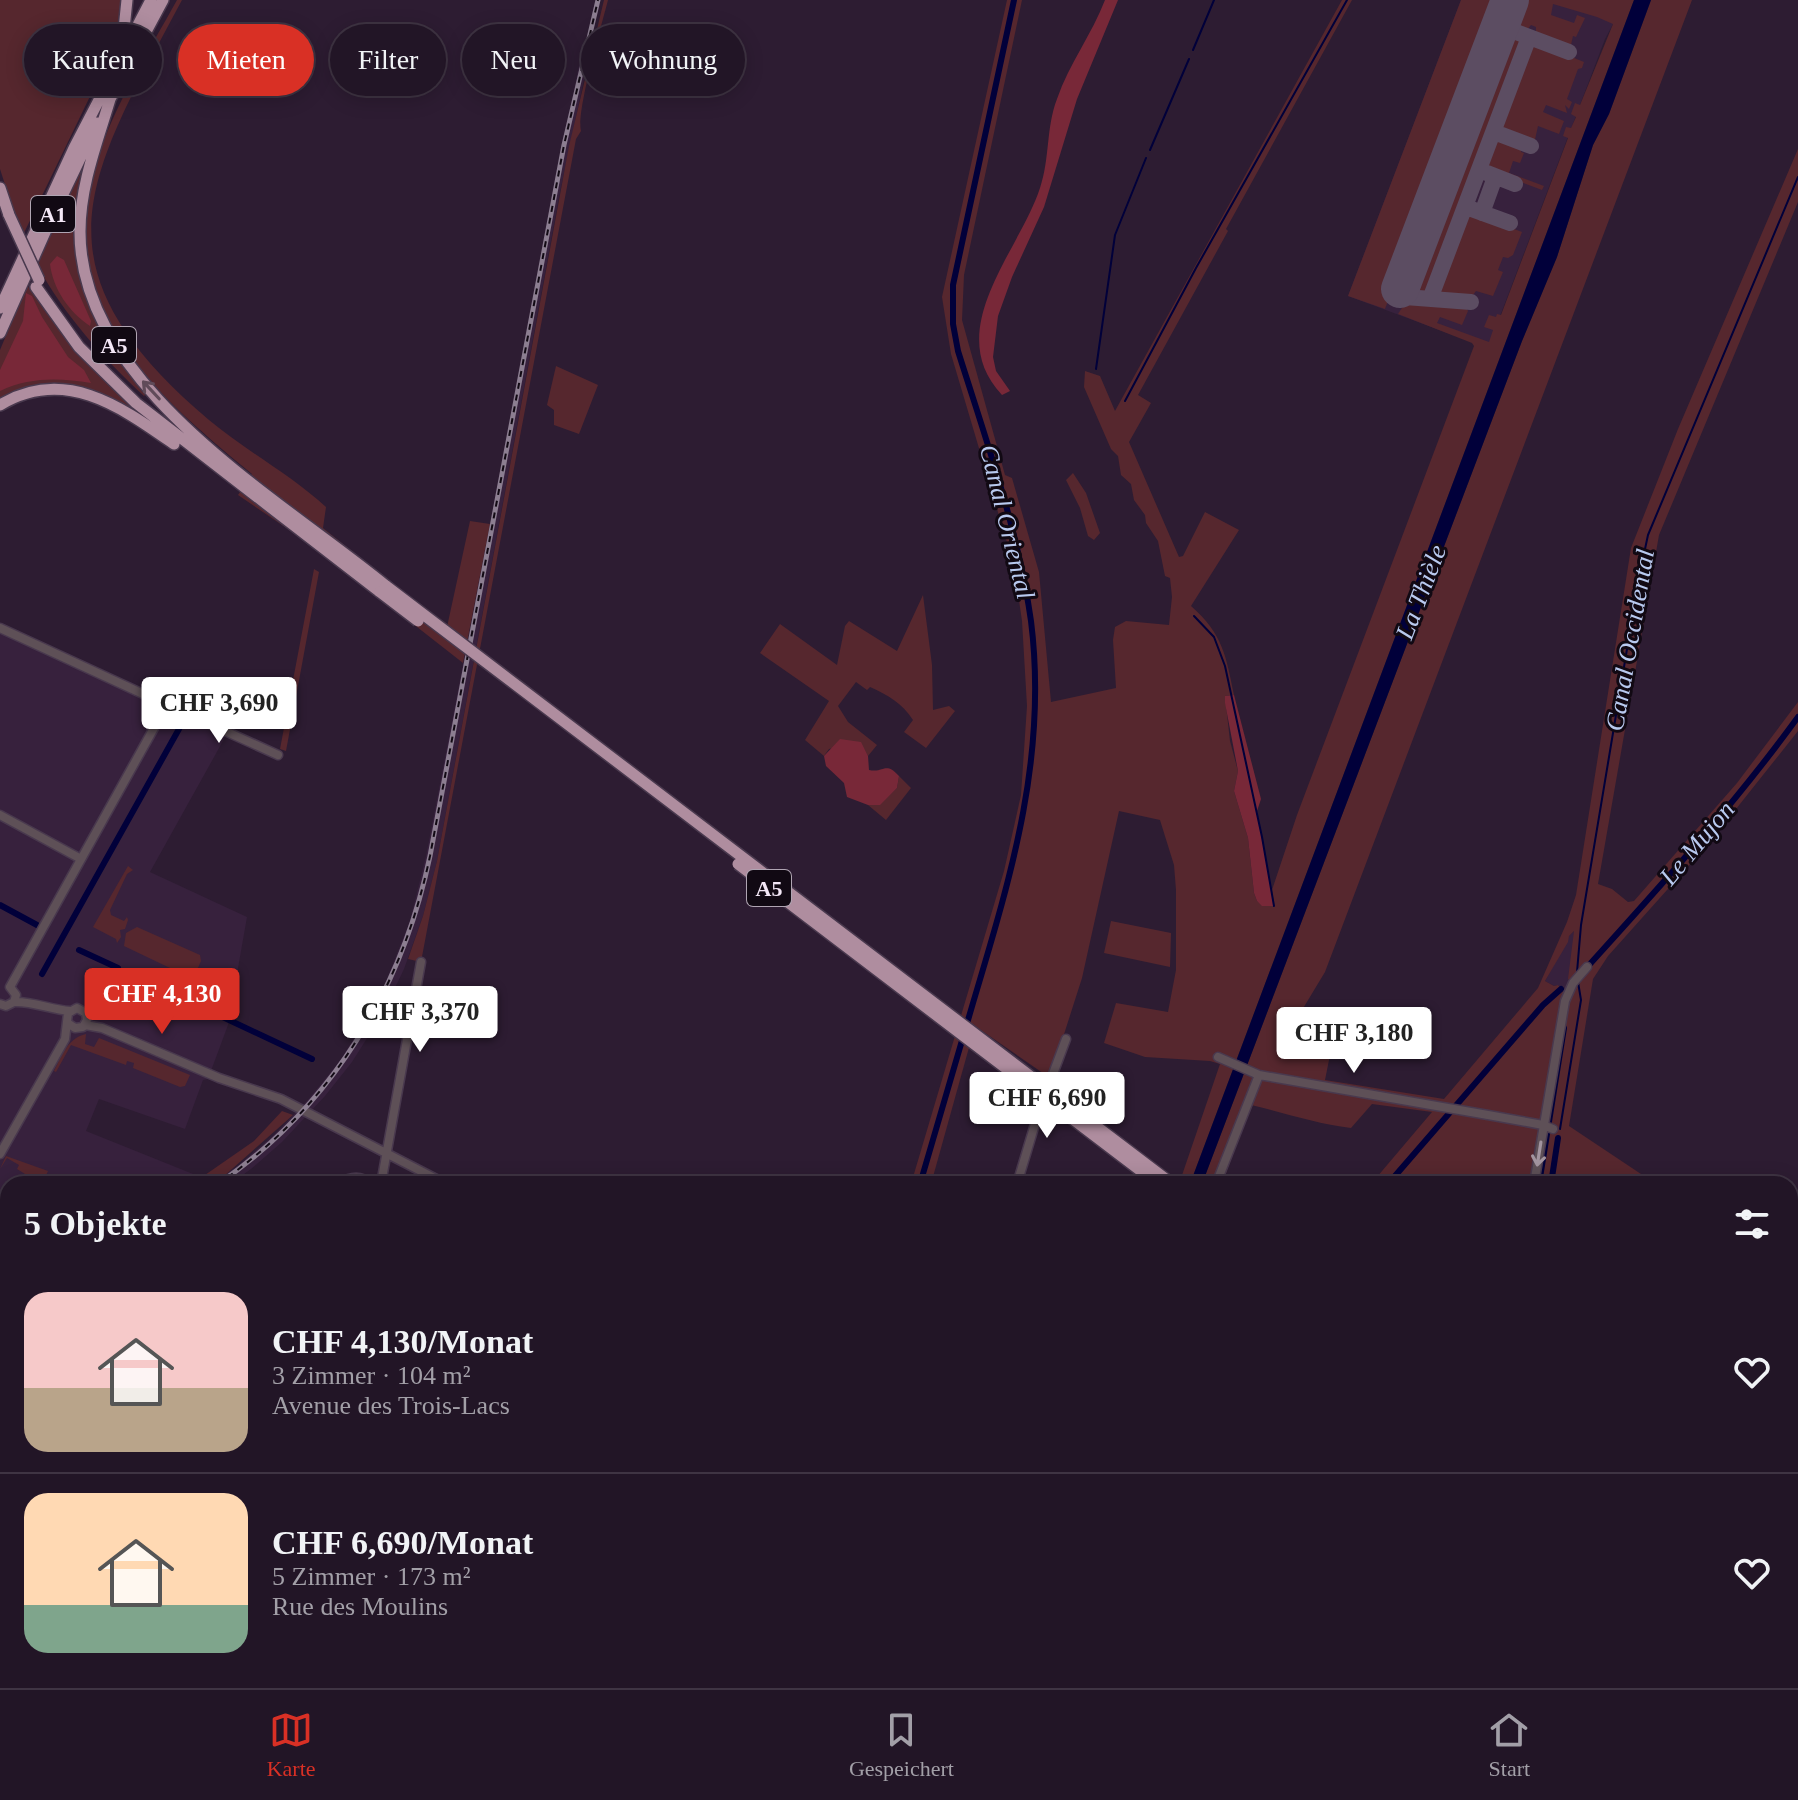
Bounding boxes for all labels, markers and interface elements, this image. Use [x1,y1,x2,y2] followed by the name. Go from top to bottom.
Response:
[24,24,162,96] chip: Kaufen
[178,24,314,96] chip: Mieten
[330,24,446,96] chip: Filter
[462,24,565,96] chip: Neu
[581,24,745,96] chip: Wohnung
[31,196,75,232] road number: A1
[92,327,136,363] road number: A5
[142,381,160,401] one-way arrow
[974,442,1040,602] water label: Canal Oriental
[1389,541,1452,644] water label: La Thièle
[1600,547,1660,733] water label: Canal Occidental
[127,677,311,745] pin: CHF 3,690
[160,688,278,717] text: CHF 3,690
[1653,795,1740,892] water label: Le Mujon
[747,870,791,906] road number: A5
[70,968,254,1036] pin: CHF 4,130
[103,979,221,1008] text: CHF 4,130
[328,986,512,1054] pin: CHF 3,370
[361,997,479,1026] text: CHF 3,370
[1262,1007,1446,1075] pin: CHF 3,180
[1295,1018,1413,1047] text: CHF 3,180
[955,1072,1139,1140] pin: CHF 6,690
[988,1083,1106,1112] text: CHF 6,690
[1530,1141,1545,1167] one-way arrow
[1730,1202,1774,1246] icon: filters
[24,1205,167,1242] text: 5 Objekte
[272,1323,533,1360] text: CHF 4,130/Monat
[88,1324,184,1420] icon: home
[1730,1350,1774,1394] icon: heart
[272,1361,470,1390] text: 3 Zimmer · 104 m²
[272,1391,510,1420] text: Avenue des Trois-Lacs
[272,1524,533,1561] text: CHF 6,690/Monat
[88,1525,184,1621] icon: home
[1730,1551,1774,1595] icon: heart
[272,1562,470,1591] text: 5 Zimmer · 173 m²
[272,1592,448,1621] text: Rue des Moulins
[267,1708,316,1782] tab: Karte
[849,1708,954,1782] tab: Gespeichert
[1487,1708,1531,1782] tab: Start

